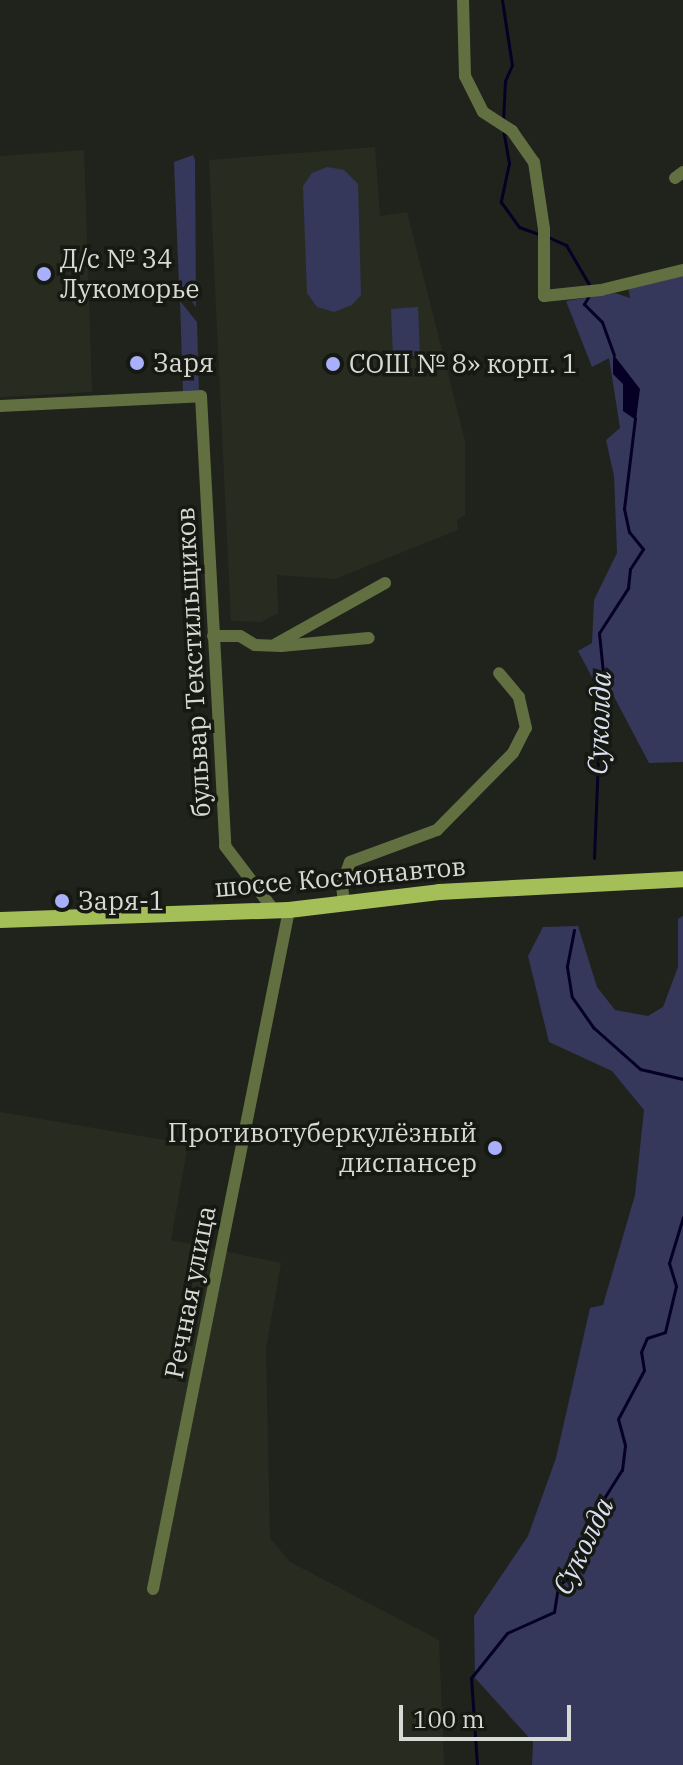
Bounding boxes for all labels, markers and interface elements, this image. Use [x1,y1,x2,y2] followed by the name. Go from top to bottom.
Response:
[60,243,199,304] place label: Д/с № 34 Лукоморье
[35,265,53,283] marker: Д/с № 34 Лукоморье
[153,347,214,379] place label: Заря
[349,348,578,380] place label: СОШ № 8» корп. 1
[128,354,146,372] marker: Заря
[324,355,342,373] marker: СОШ № 8» корп. 1
[169,506,217,818] street label: бульвар Текстильщиков
[580,671,618,775] water label: Суколда
[213,850,467,904] street label: шоссе Космонавтов
[78,885,165,917] place label: Заря-1
[53,892,71,910] marker: Заря-1
[168,1117,477,1178] place label: Противотуберкулёзный диспансер
[484,1137,506,1159] marker: Противотуберкулёзный диспансер
[158,1203,222,1381] street label: Речная улица
[545,1492,621,1600] water label: Суколда
[403,1689,575,1739] scale bar
[413,1703,485,1735] text: 100 m

